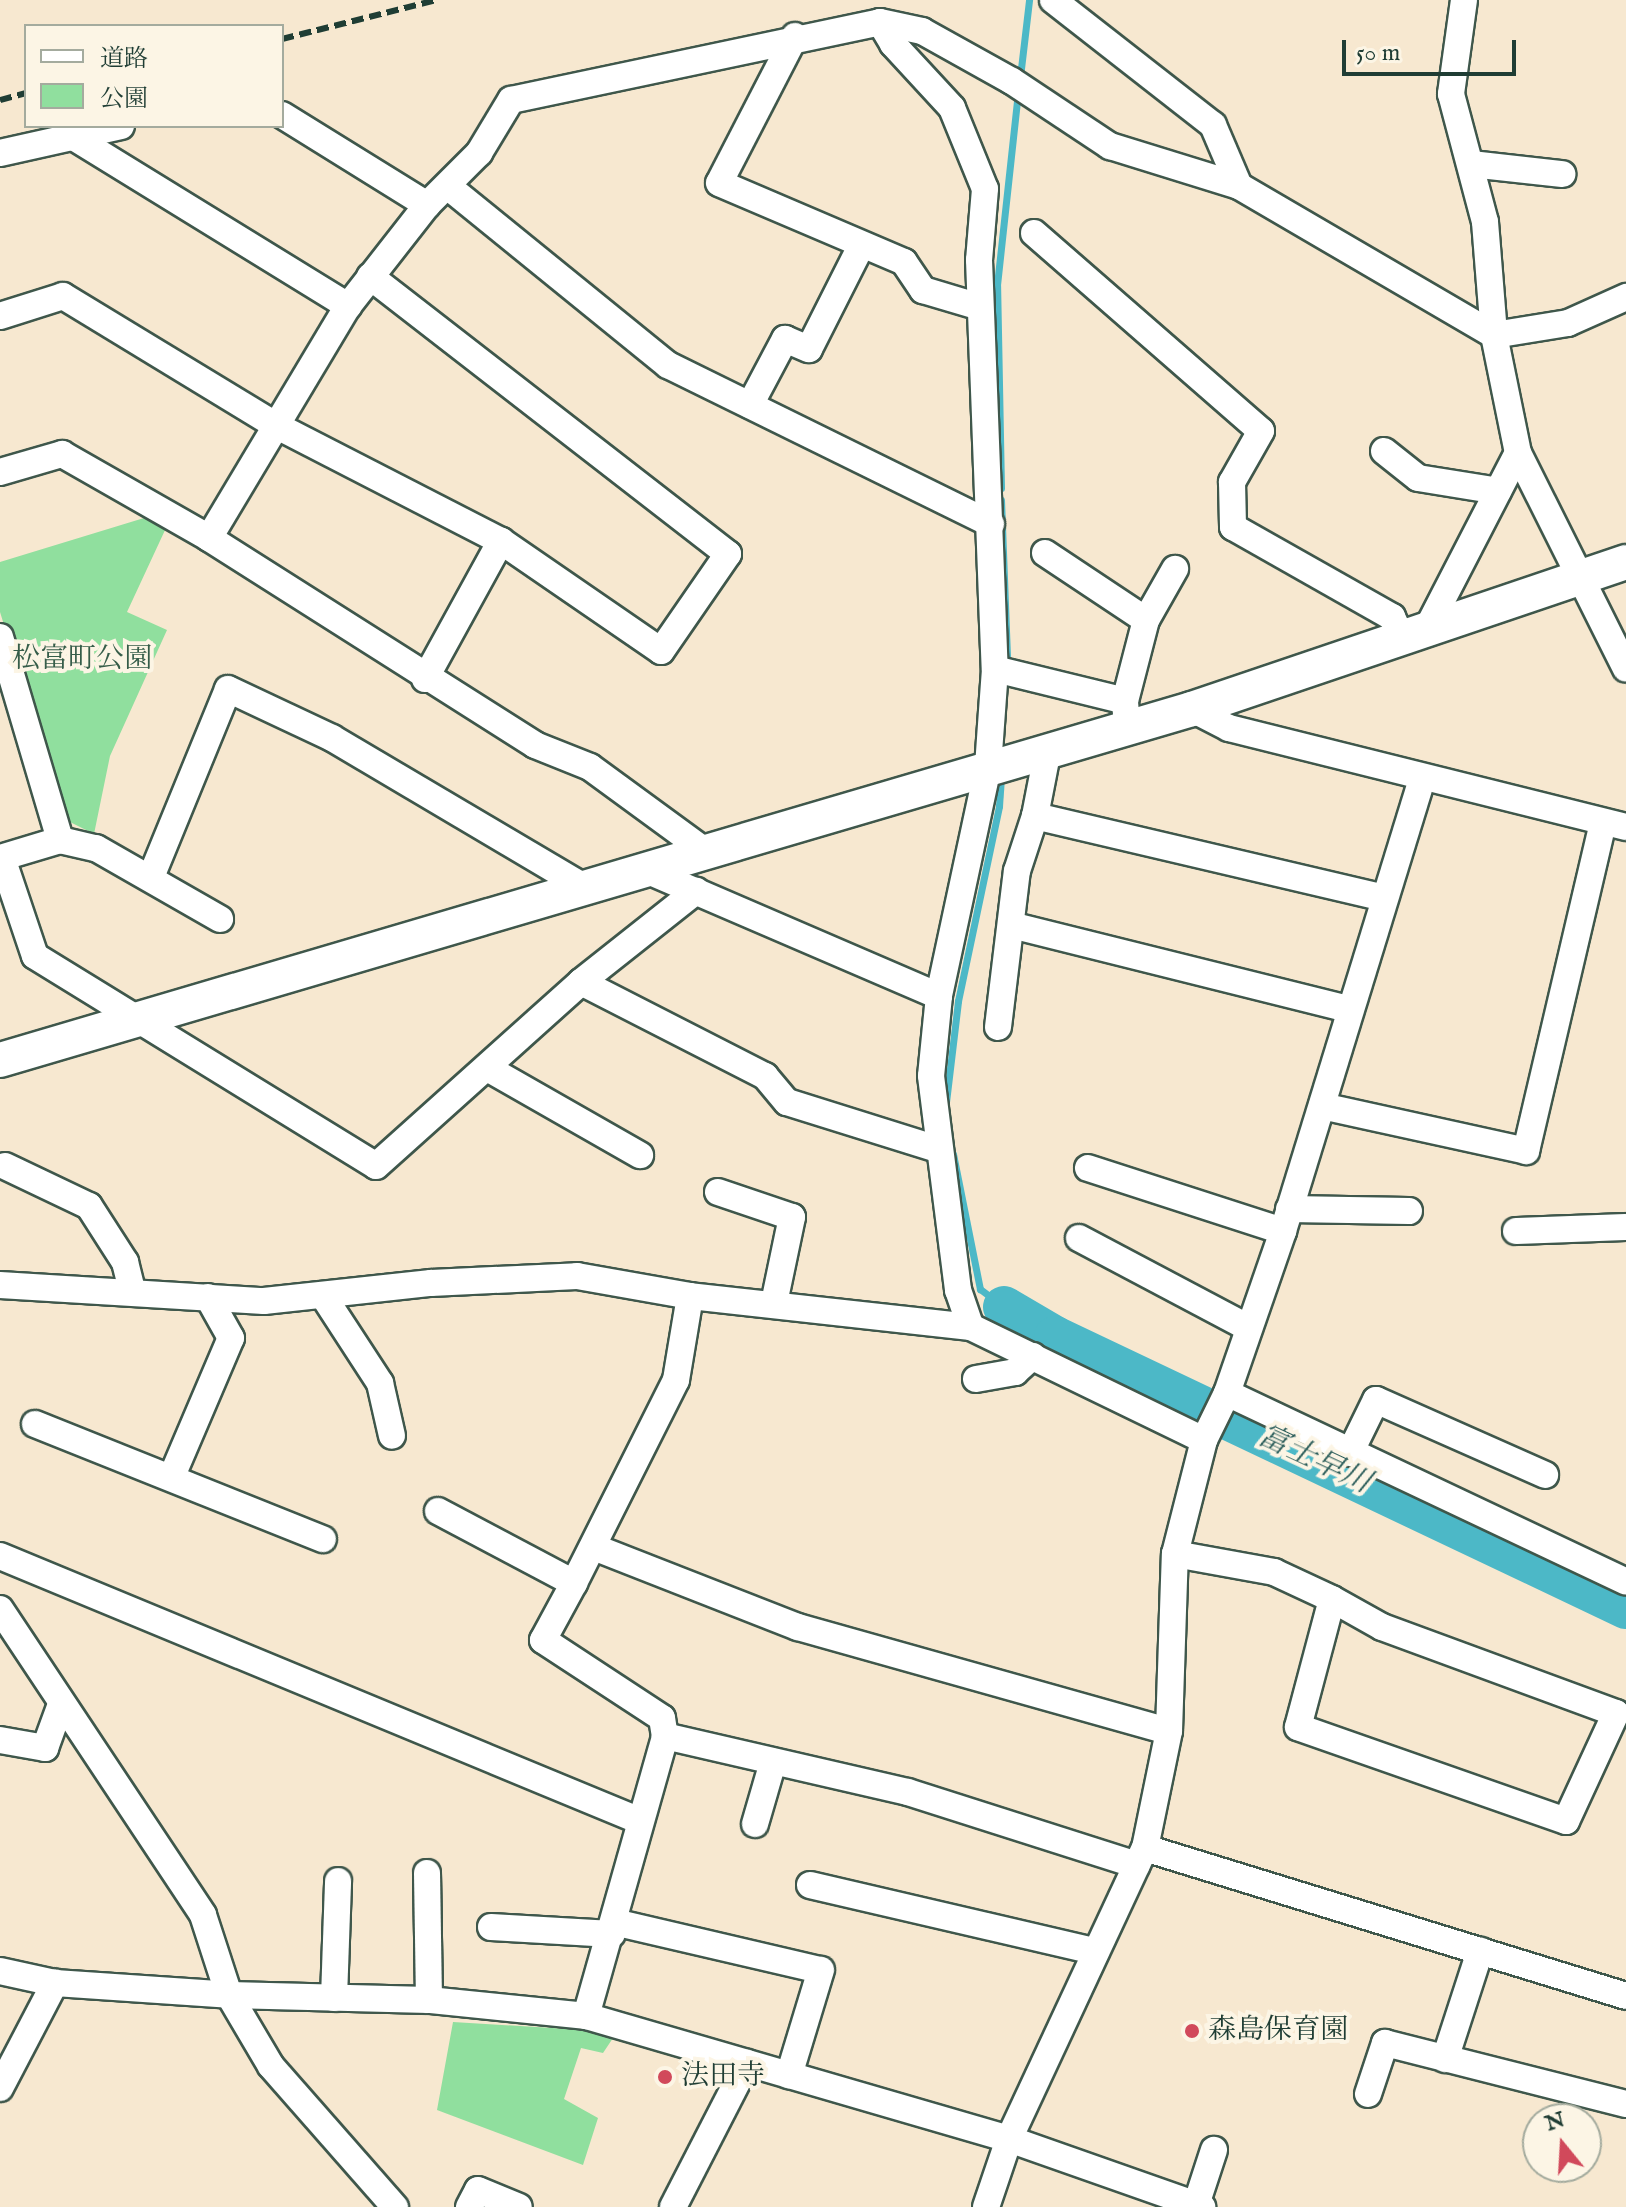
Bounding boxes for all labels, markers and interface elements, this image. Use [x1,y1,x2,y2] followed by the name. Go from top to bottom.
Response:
[24,24,284,128] legend
[1346,24,1520,74] scale bar
[1356,38,1400,69] text: 50 m
[100,44,148,75] text: 道路
[100,84,148,115] text: 公園
[12,643,152,677] park label: 松富町公園
[1252,1418,1376,1502] water label: 富士早川
[1208,2014,1348,2048] place label: 森島保育園
[1183,2022,1201,2040] marker: 森島保育園
[681,2060,765,2094] place label: 法田寺
[656,2068,674,2086] marker: 法田寺
[1522,2103,1602,2183] north arrow
[1542,2106,1569,2138] text: N

